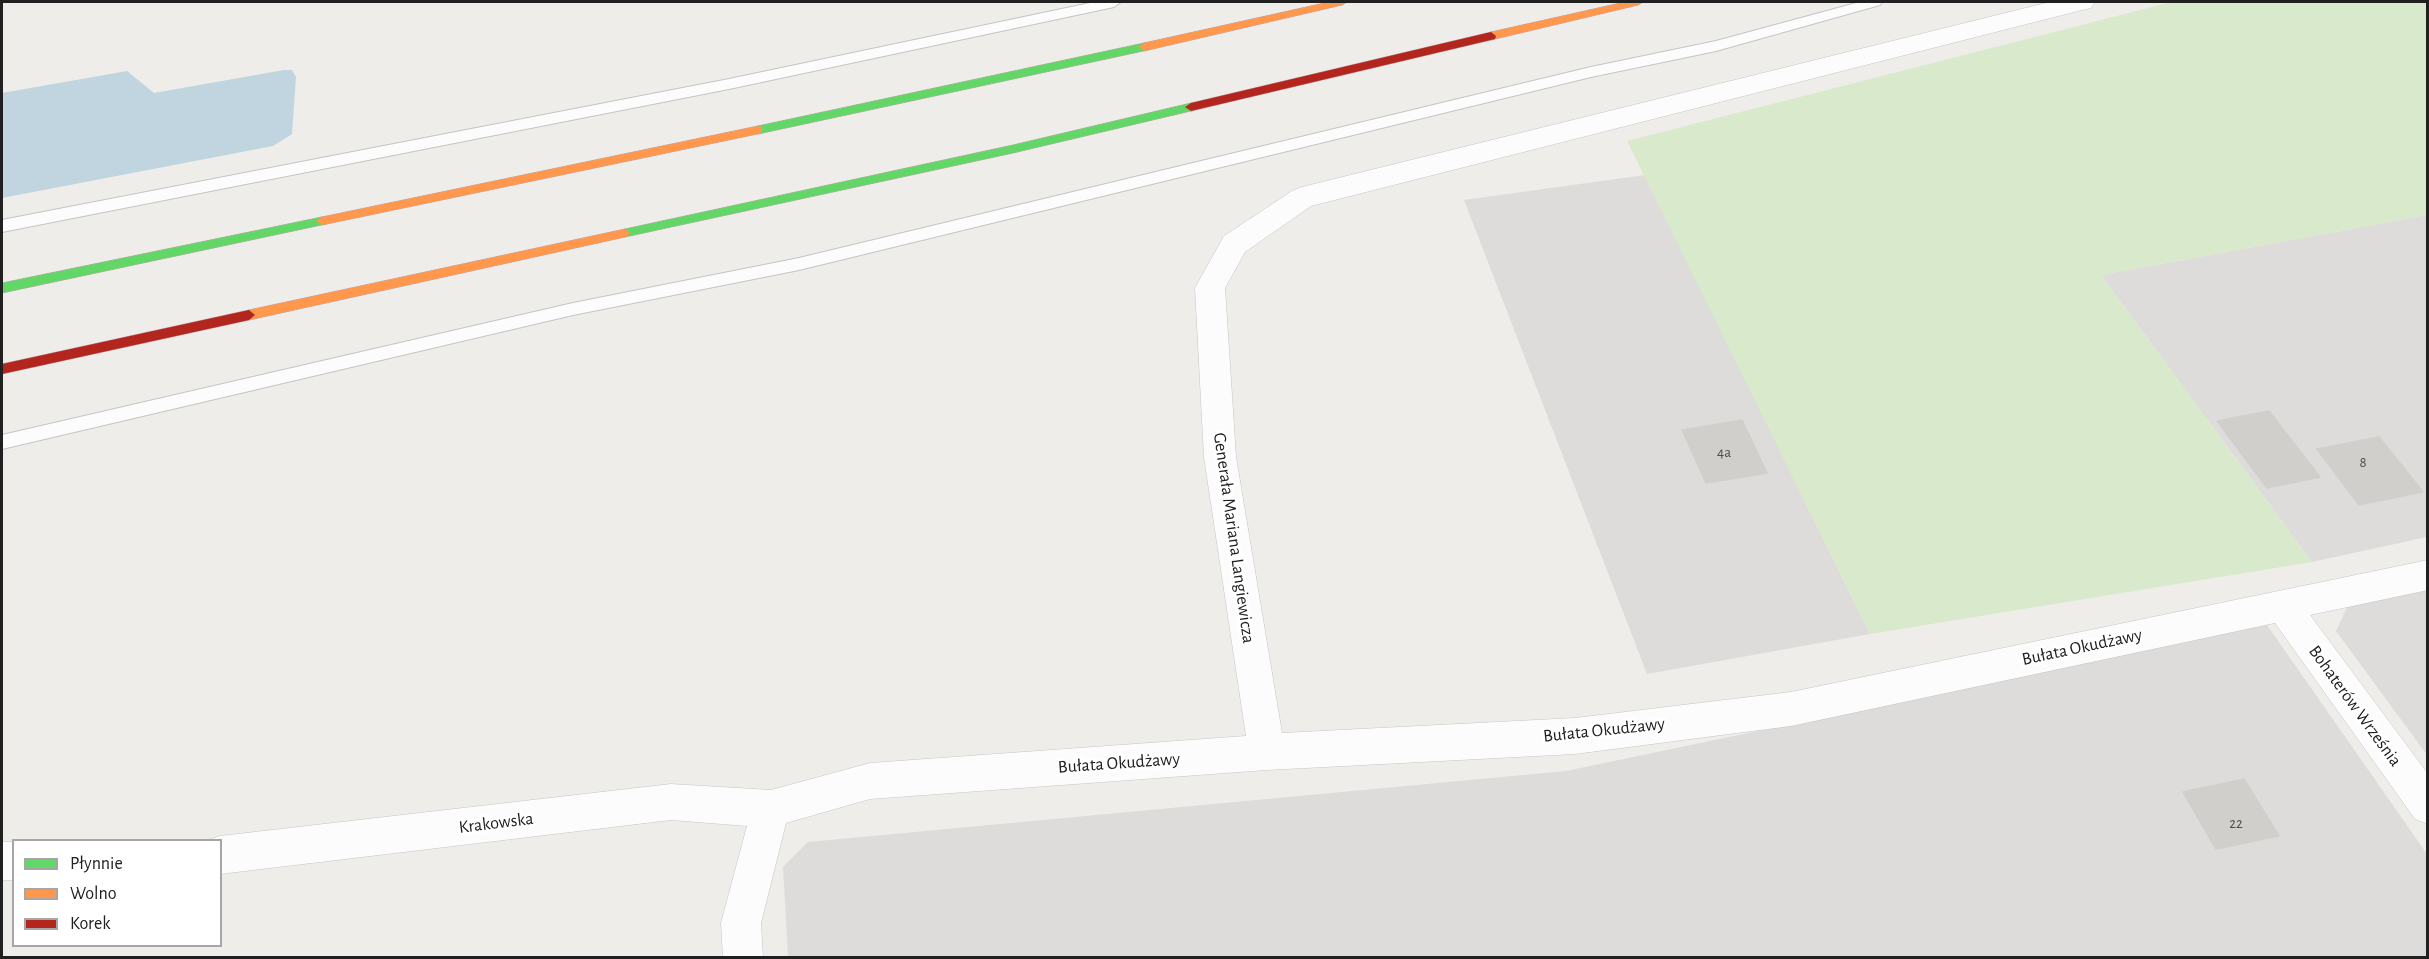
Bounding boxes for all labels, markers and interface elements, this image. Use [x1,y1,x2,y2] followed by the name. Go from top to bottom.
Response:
[1208,431,1260,645] street label: Generała Mariana Langiewicza
[1717,443,1731,461] house number: 4a
[2359,453,2367,471] house number: 8
[2020,624,2144,670] street label: Bułata Okudżawy
[2304,641,2406,771] street label: Bohaterów Września
[1542,713,1666,747] street label: Bułata Okudżawy
[1057,748,1181,778] street label: Bułata Okudżawy
[457,808,535,838] street label: Krakowska
[2229,814,2243,832] house number: 22
[12,839,222,947] legend
[70,855,123,873] text: Płynnie
[70,885,117,903] text: Wolno
[70,915,110,933] text: Korek

